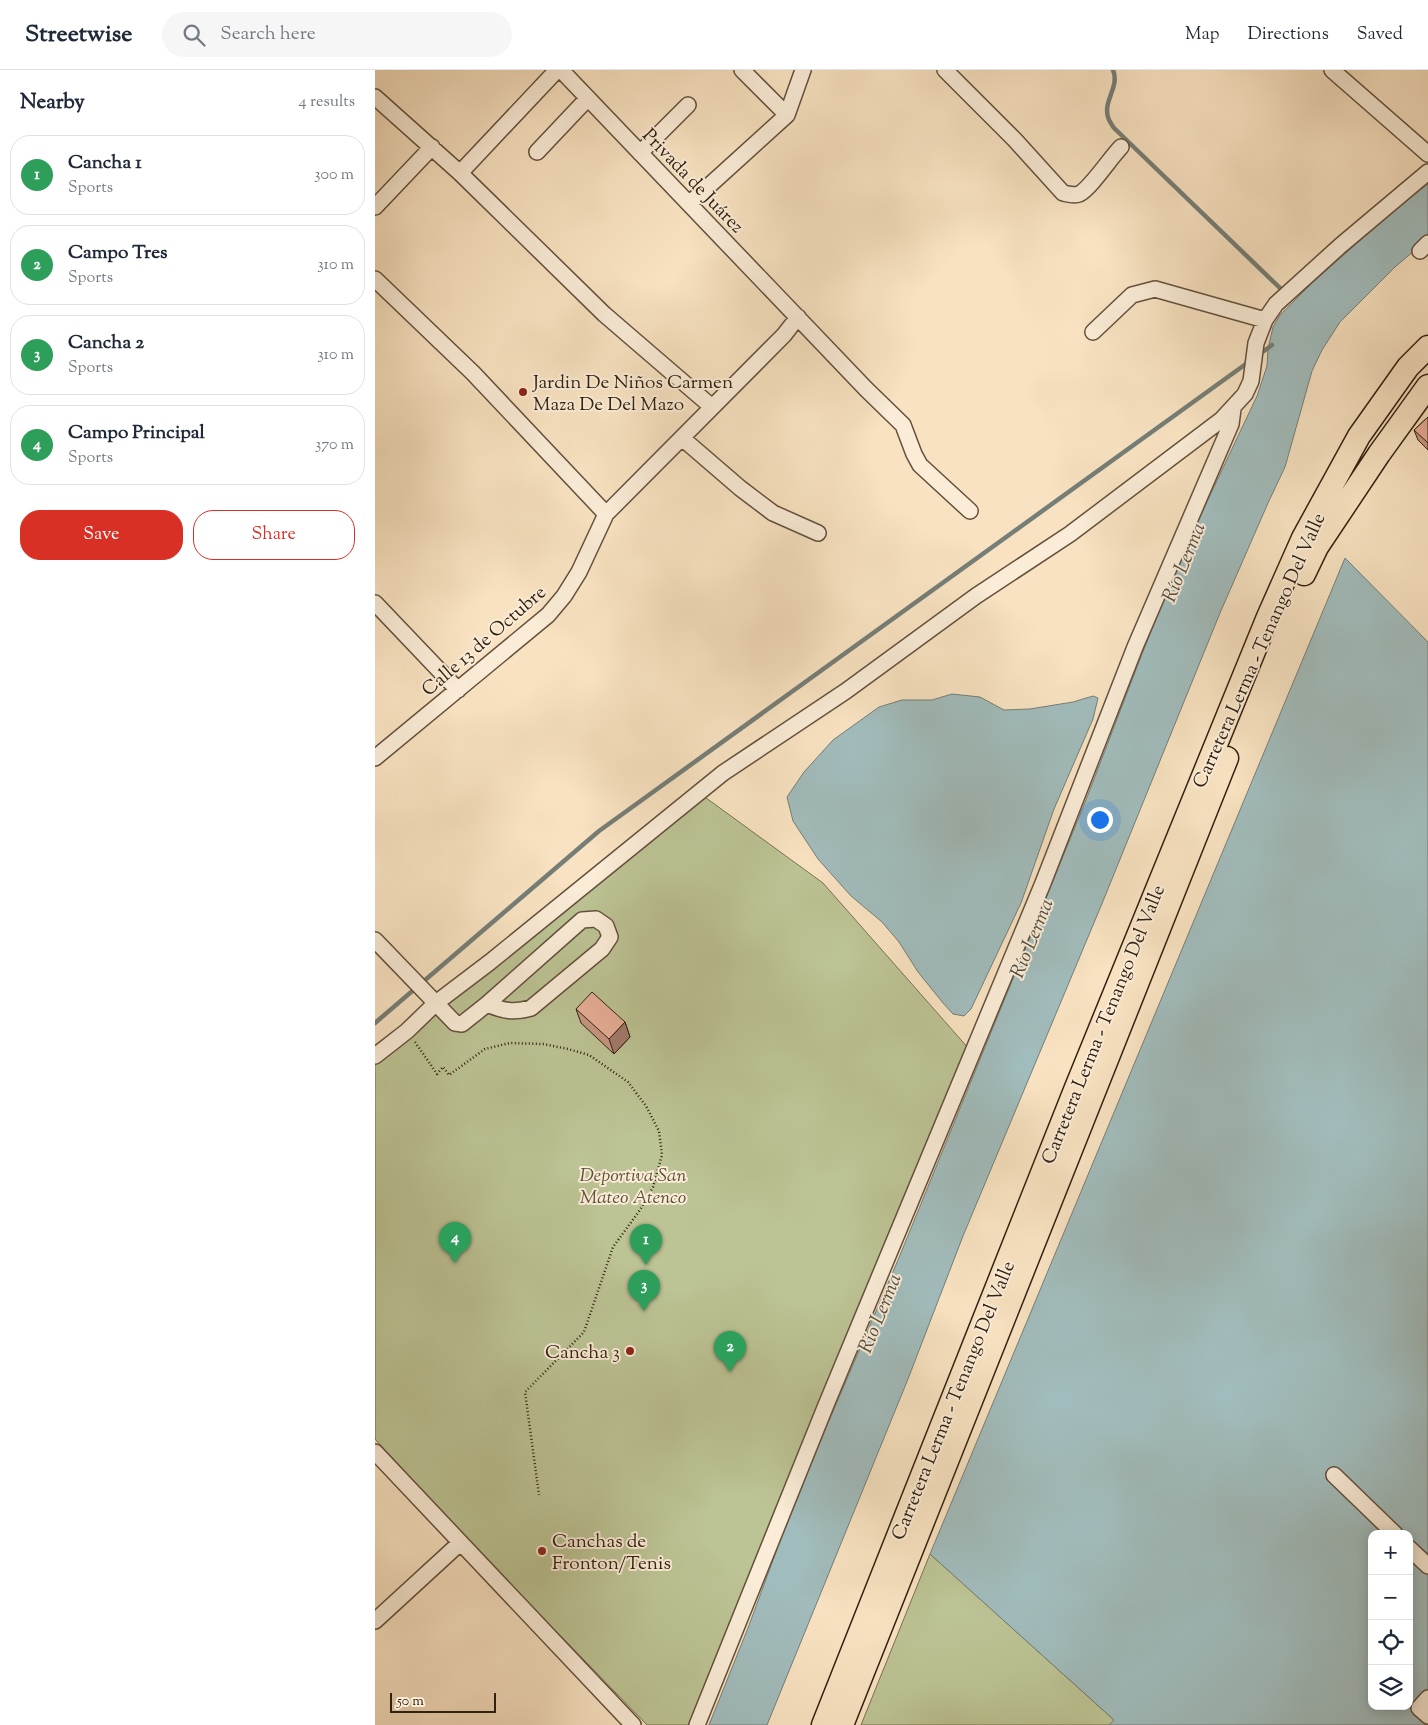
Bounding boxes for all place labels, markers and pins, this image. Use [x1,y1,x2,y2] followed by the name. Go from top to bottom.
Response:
[532,370,733,419] place label: Jardin De Niños Carmen Maza De Del Mazo
[517,386,529,398] marker: Jardin De Niños Carmen Maza De Del Mazo
[439,1222,471,1263] pin: 4
[630,1224,662,1265] pin: 1
[628,1270,660,1311] pin: 3
[714,1331,746,1372] pin: 2
[545,1340,620,1367] place label: Cancha 3
[624,1345,636,1357] marker: Cancha 3
[552,1529,671,1578] place label: Canchas de Fronton/Tenis
[536,1545,548,1557] marker: Canchas de Fronton/Tenis

